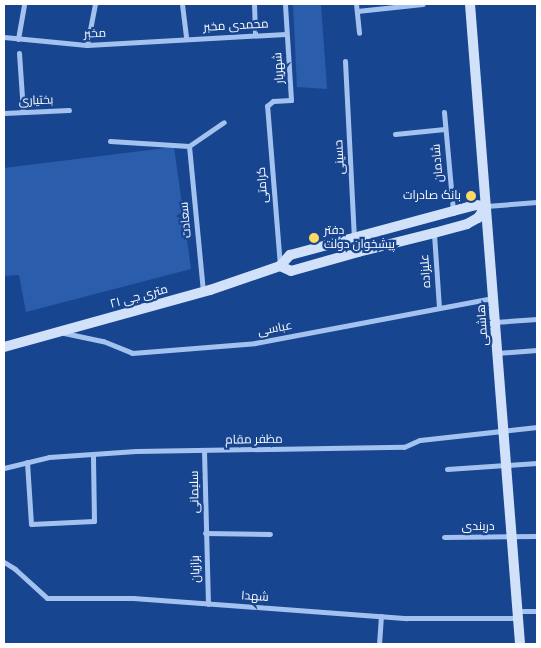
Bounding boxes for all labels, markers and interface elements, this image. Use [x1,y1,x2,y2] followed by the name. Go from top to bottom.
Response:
[203,17,269,35] street label: محمدی مخبر
[84,26,106,42] street label: مخبر
[271,52,287,84] street label: شهریار
[18,93,54,109] street label: بختیاری
[332,139,348,175] street label: حسینی
[429,143,447,183] street label: شادمان
[255,166,271,204] street label: کرامتی
[403,189,461,203] place label: بانک صادرات
[465,190,477,202] marker: بانک صادرات
[177,201,195,239] street label: سعادت
[324,224,395,252] place label: دفتر پیشخوان دولت
[308,232,320,244] marker: دفتر پیشخوان دولت
[418,254,434,288] street label: علیزاده
[109,282,169,312] street label: ۲۱ متری جی
[474,304,492,346] street label: هاشمی
[257,319,293,339] street label: عباسی
[225,432,283,448] street label: مظفر مقام
[187,471,203,513] street label: سلیمانی
[462,520,494,534] street label: دربندی
[188,555,204,583] street label: بزازیان
[241,589,269,605] street label: شهدا

